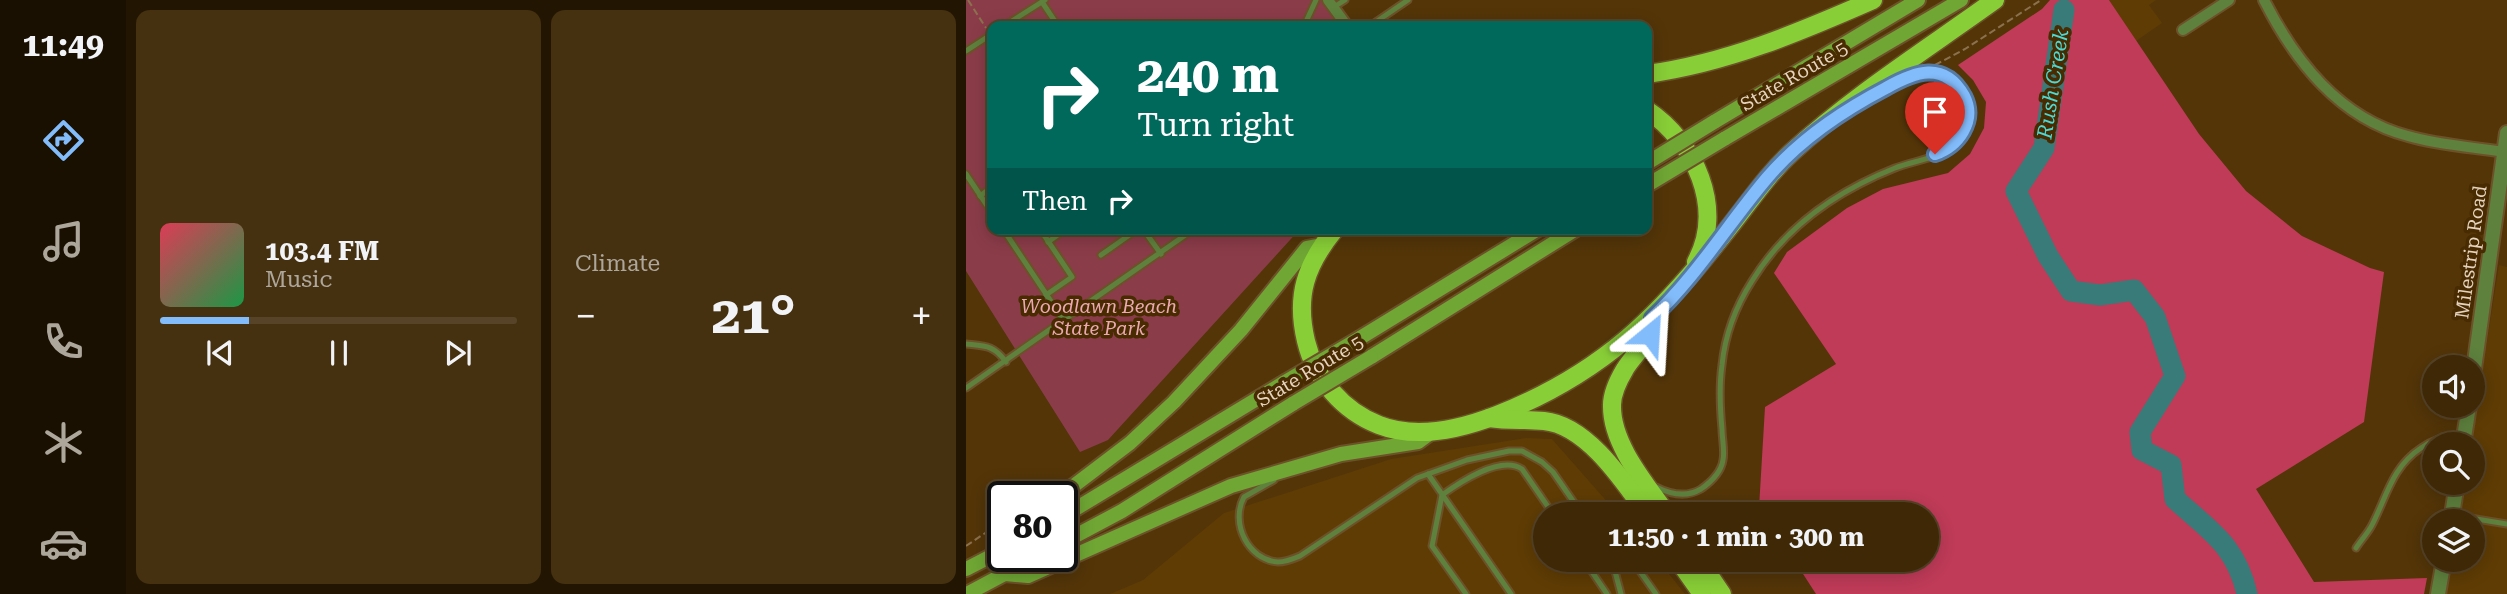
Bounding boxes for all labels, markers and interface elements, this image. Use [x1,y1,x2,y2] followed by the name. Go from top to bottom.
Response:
[22,26,104,64] text: 11:49
[2032,27,2074,142] water label: Rush Creek
[1736,36,1852,116] street label: State Route 5
[1137,47,1279,104] text: 240 m
[1022,49,1113,140] icon: right
[1905,82,1965,154] pin
[1916,93,1954,131] icon: arrive
[1137,106,1294,144] text: Turn right
[39,116,88,165] icon: directions
[1101,182,1139,220] icon: right
[2450,184,2492,320] street label: Milestrip Road
[1022,186,1087,216] text: Then
[39,217,88,266] icon: music
[265,236,379,266] text: 103.4 FM
[575,250,660,277] text: Climate
[265,266,332,293] text: Music
[711,285,796,346] text: 21°
[575,294,596,338] text: −
[911,294,932,338] text: +
[1021,295,1177,340] park label: Woodlawn Beach State Park
[1613,297,1687,371] position arrow
[39,317,88,366] icon: phone
[1253,330,1367,412] street label: State Route 5
[201,334,239,372] icon: previous
[320,334,358,372] icon: pause
[439,334,477,372] icon: next
[2422,355,2485,572] map controls
[2422,355,2485,418] button: sound
[39,418,88,467] icon: climate
[2422,432,2485,495] button: search
[987,481,1078,572] speed limit sign: 80
[2422,509,2485,572] button: layers
[39,519,88,568] icon: car
[1608,522,1864,552] text: 11:50 · 1 min · 300 m

